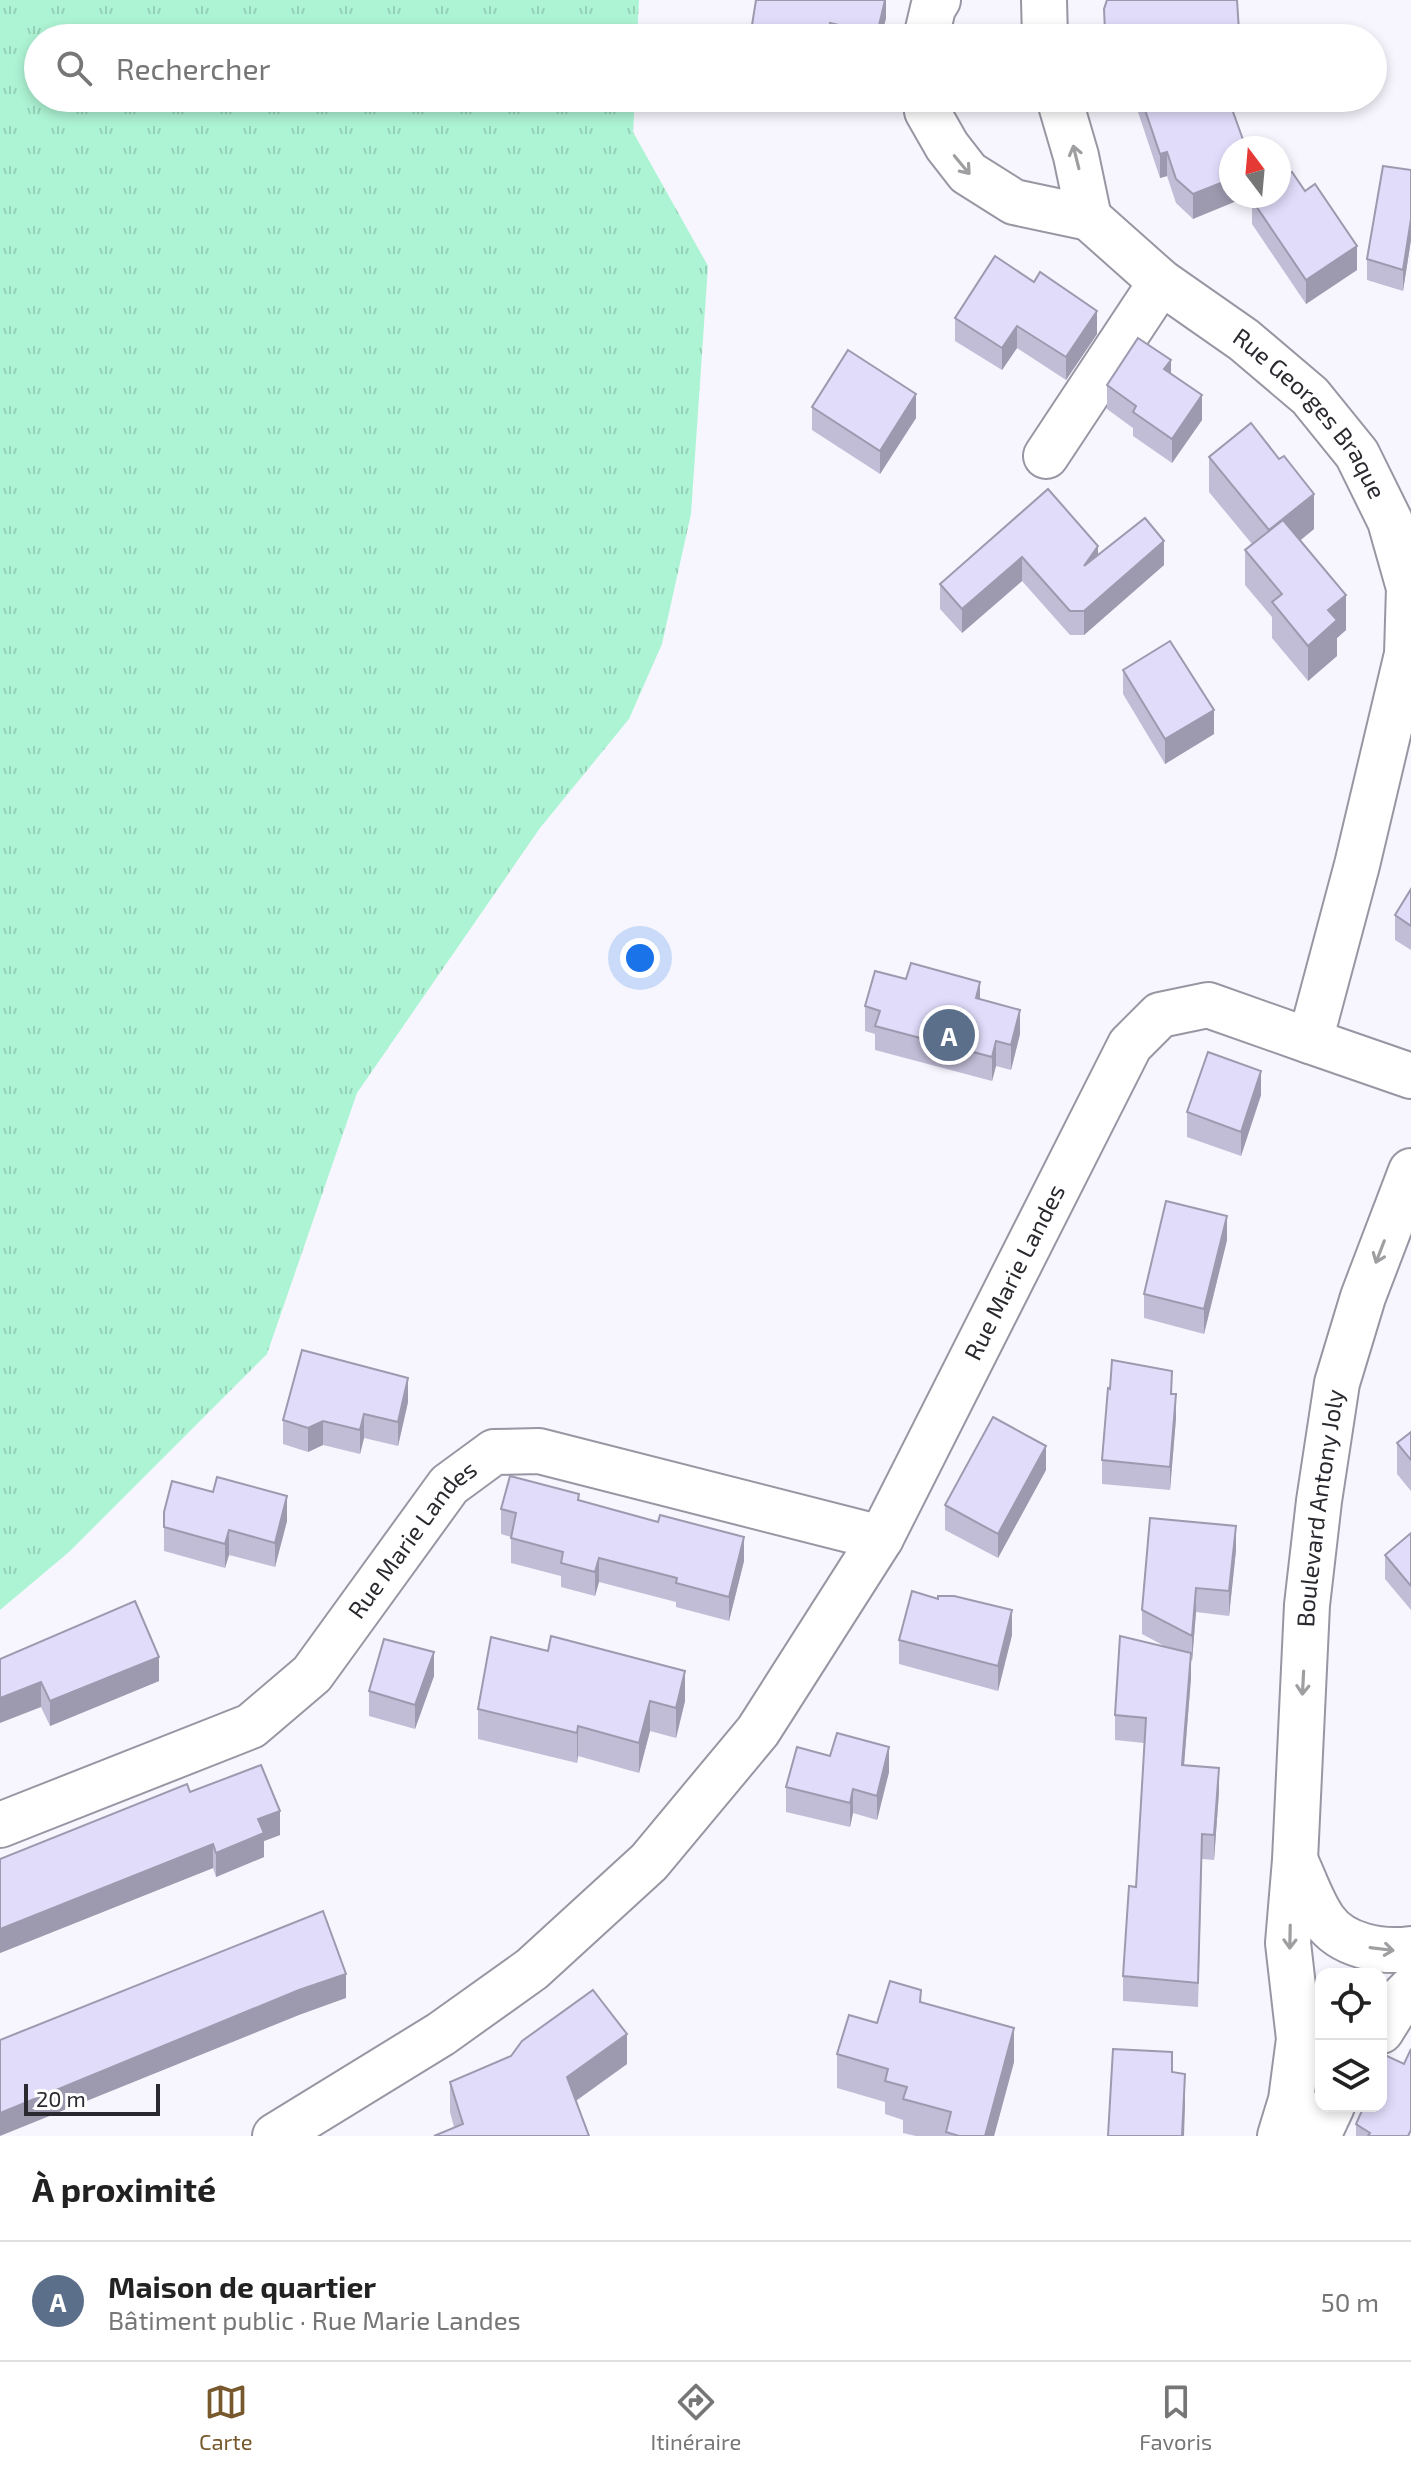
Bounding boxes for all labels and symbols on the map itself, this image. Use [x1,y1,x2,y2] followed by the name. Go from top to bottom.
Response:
[1219,136,1291,208] north arrow
[1067,145,1082,171] one-way arrow
[953,154,971,175] one-way arrow
[1228,321,1393,503] street label: Rue Georges Braque
[620,938,660,978] your location
[923,1005,975,1065] pin: A
[957,1179,1070,1365] street label: Rue Marie Landes
[1372,1239,1386,1264] one-way arrow
[1290,1387,1349,1628] street label: Boulevard Antony Joly
[341,1454,482,1624] street label: Rue Marie Landes
[1296,1669,1311,1696] one-way arrow
[1282,1924,1297,1950] one-way arrow
[1369,1942,1395,1957] one-way arrow
[24,2080,160,2116] scale bar

